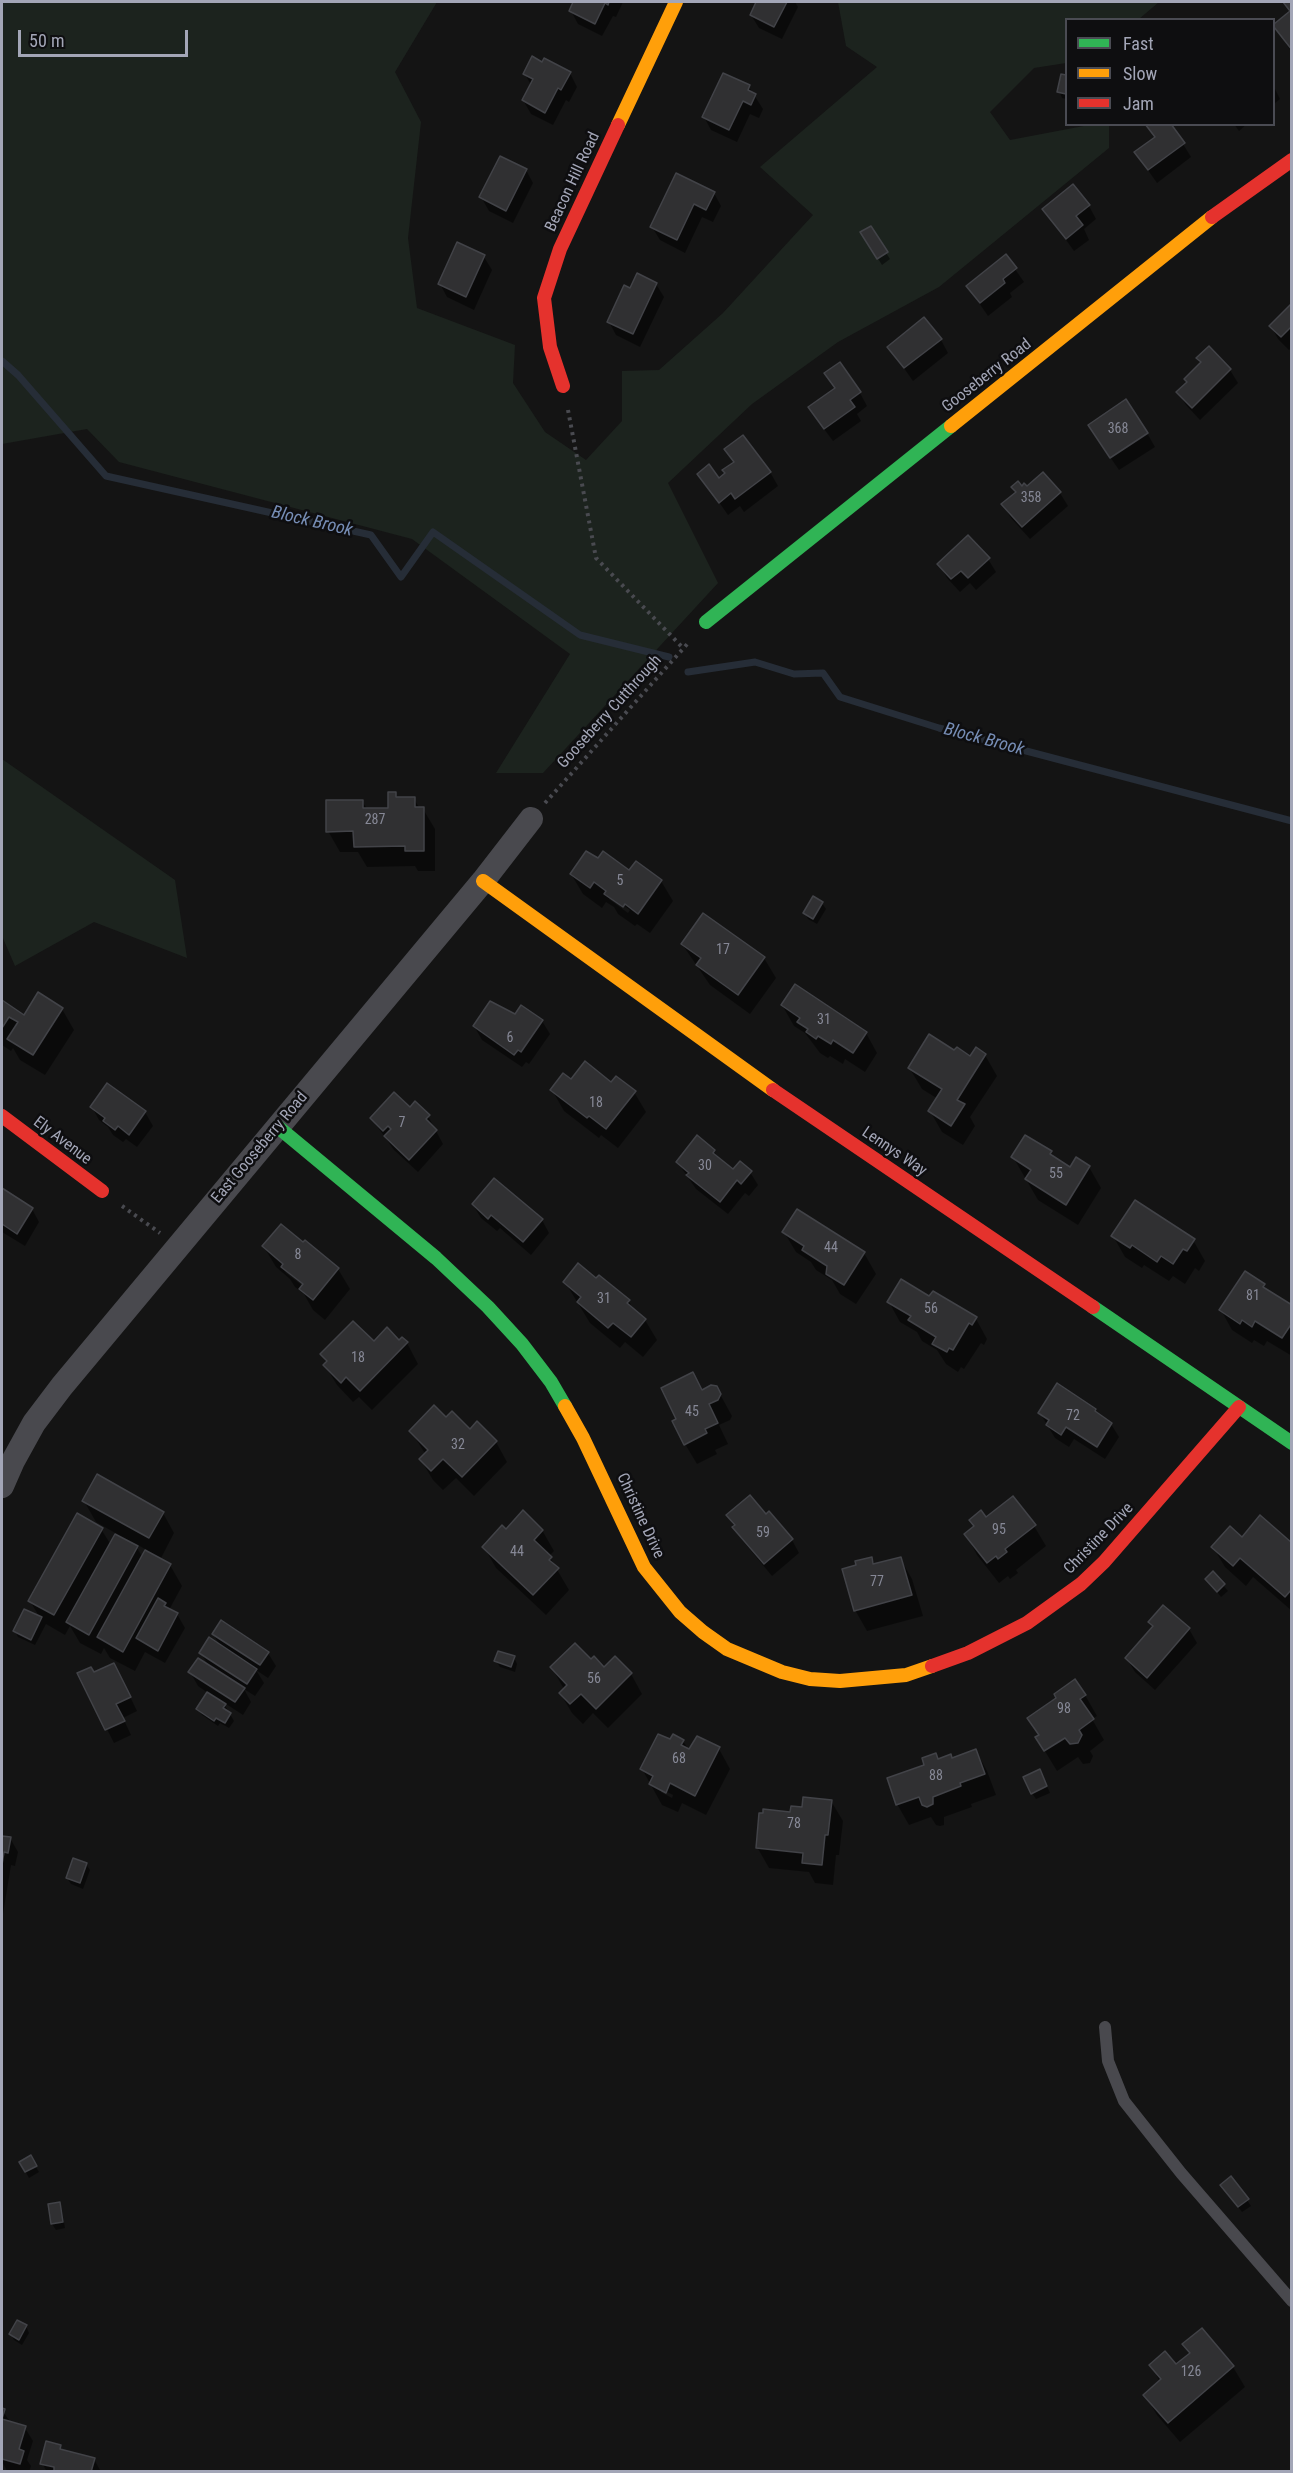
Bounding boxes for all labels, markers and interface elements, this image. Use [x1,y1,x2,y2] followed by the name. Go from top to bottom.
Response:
[21,18,190,56] scale bar
[1065,18,1275,126] legend
[29,30,64,51] text: 50 m
[1123,33,1154,54] text: Fast
[1123,63,1157,84] text: Slow
[1123,93,1154,114] text: Jam
[542,129,604,235] street label: Beacon Hill Road
[939,335,1035,417] street label: Gooseberry Road
[1108,421,1128,437] house number: 368
[1021,490,1041,506] house number: 358
[269,502,355,542] water label: Block Brook
[554,651,666,773] street label: Gooseberry Cutthrough
[941,719,1027,761] water label: Block Brook
[365,812,385,828] house number: 287
[617,873,623,889] house number: 5
[716,942,730,958] house number: 17
[817,1012,831,1028] house number: 31
[507,1030,513,1046] house number: 6
[208,1088,312,1208] street label: East Gooseberry Road
[589,1095,603,1111] house number: 18
[29,1113,95,1169] street label: Ely Avenue
[399,1115,405,1131] house number: 7
[858,1123,930,1181] street label: Lennys Way
[698,1158,712,1174] house number: 30
[1049,1166,1063,1182] house number: 55
[824,1240,838,1256] house number: 44
[295,1247,301,1263] house number: 8
[1246,1288,1260,1304] house number: 81
[597,1291,611,1307] house number: 31
[924,1301,938,1317] house number: 56
[351,1350,365,1366] house number: 18
[685,1404,699,1420] house number: 45
[1066,1408,1080,1424] house number: 72
[451,1437,465,1453] house number: 32
[612,1470,668,1562] street label: Christine Drive
[1060,1499,1138,1579] street label: Christine Drive
[992,1522,1006,1538] house number: 95
[756,1525,770,1541] house number: 59
[510,1544,524,1560] house number: 44
[870,1574,884,1590] house number: 77
[587,1671,601,1687] house number: 56
[1057,1701,1071,1717] house number: 98
[672,1751,686,1767] house number: 68
[929,1768,943,1784] house number: 88
[787,1816,801,1832] house number: 78
[1181,2364,1201,2380] house number: 126

